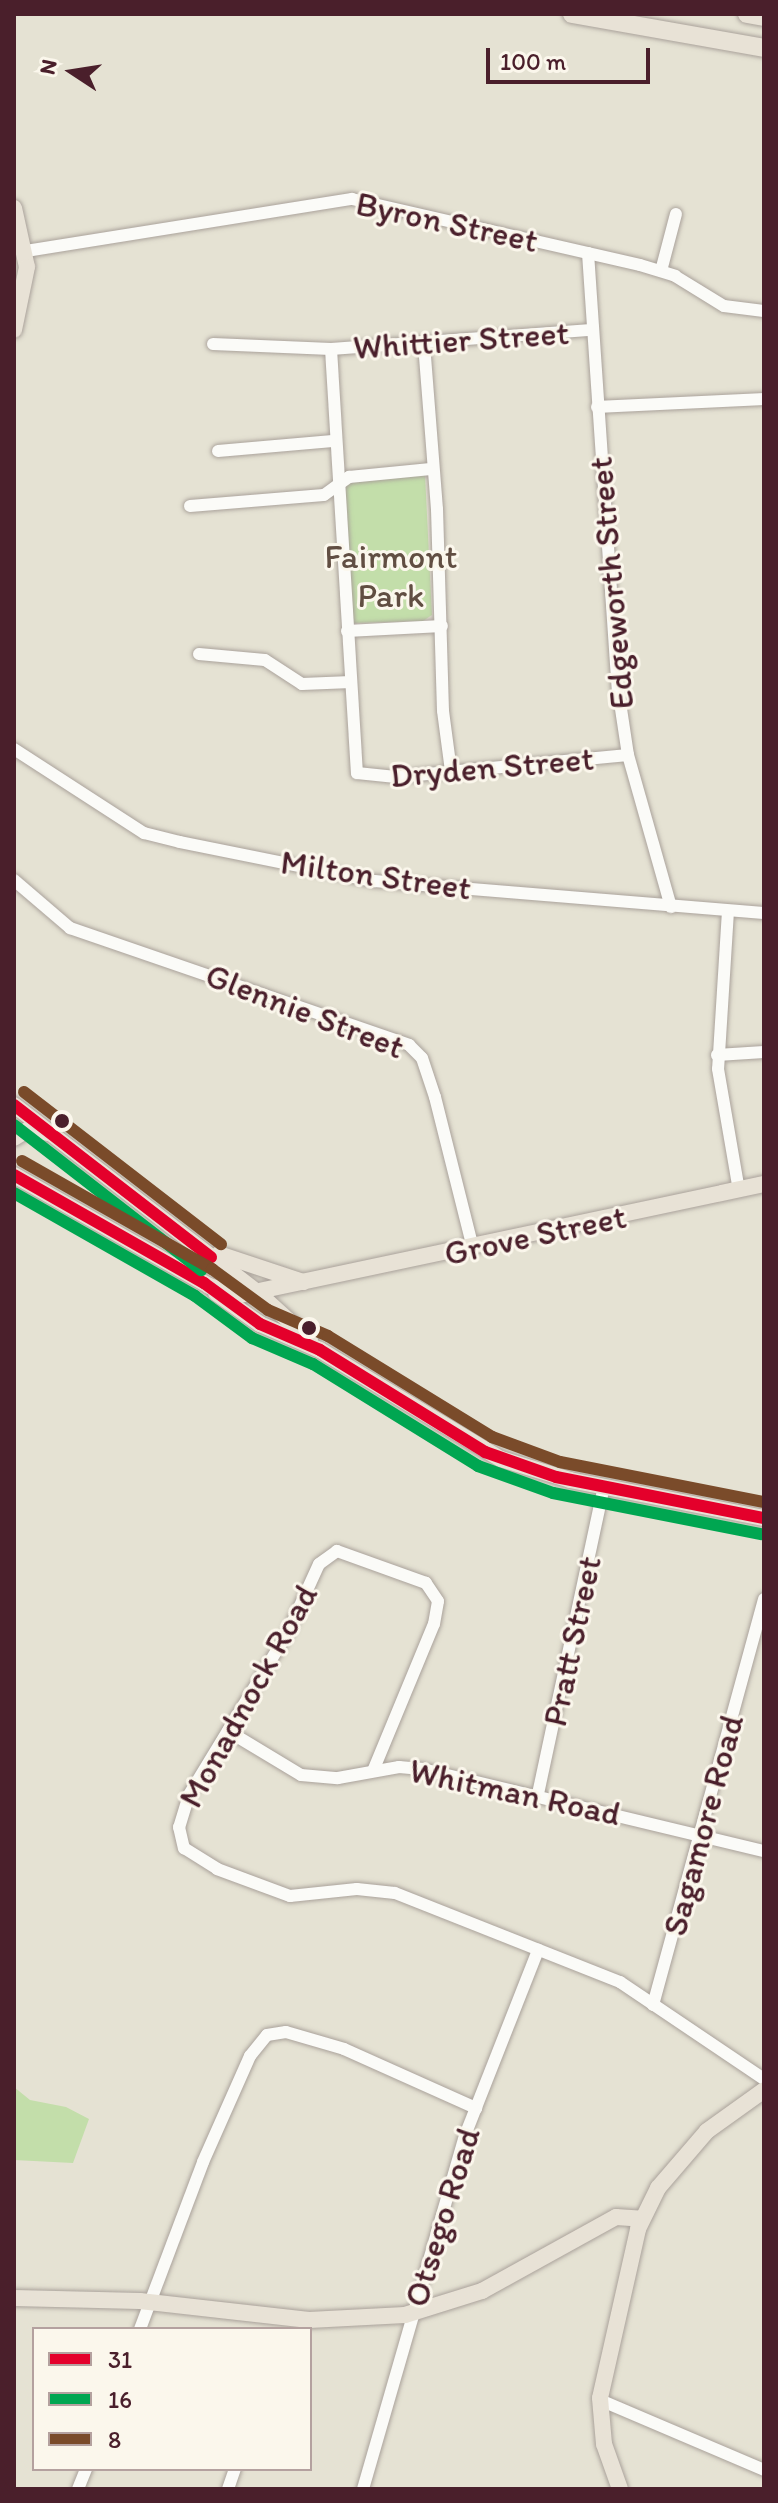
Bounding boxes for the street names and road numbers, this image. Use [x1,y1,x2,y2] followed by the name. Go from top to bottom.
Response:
[352,183,542,261] street label: Byron Street
[352,312,570,368] street label: Whittier Street
[580,455,642,711] street label: Edgeworth Street
[389,738,595,796] street label: Dryden Street
[278,841,474,909] street label: Milton Street
[200,954,410,1068] street label: Glennie Street
[441,1196,629,1274] street label: Grove Street
[534,1552,610,1730] street label: Pratt Street
[170,1577,326,1815] street label: Monadnock Road
[654,1710,752,1940] street label: Sagamore Road
[406,1750,624,1834] street label: Whitman Road
[396,2123,488,2311] street label: Otsego Road

